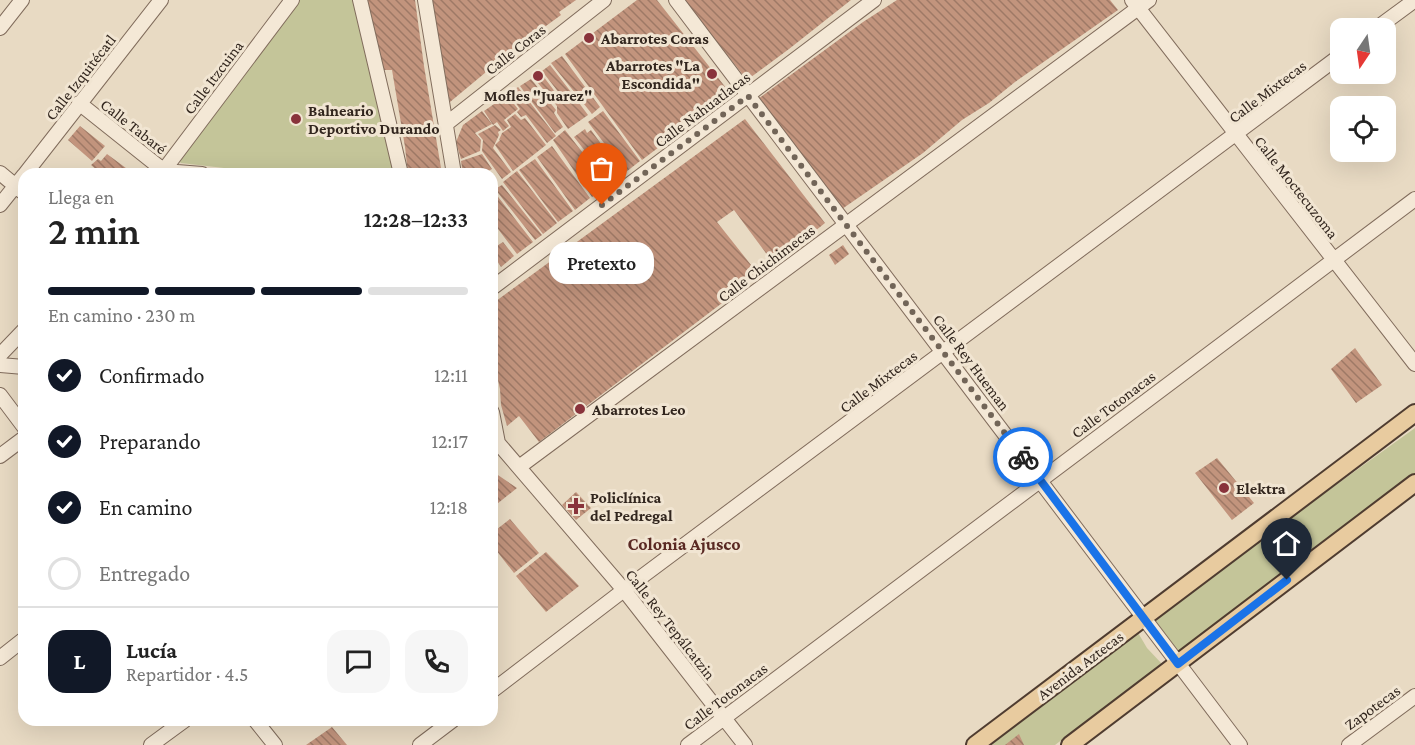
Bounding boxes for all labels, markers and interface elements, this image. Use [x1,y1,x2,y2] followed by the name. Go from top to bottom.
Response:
[1330,18,1396,84] north arrow
[1330,18,1396,162] map controls
[482,21,549,78] street label: Calle Coras
[600,30,709,47] place label: Abarrotes Coras
[42,31,120,124] street label: Calle Izquitécatl
[582,31,596,45] marker: Abarrotes Coras
[180,37,247,117] street label: Calle Itzcuina
[605,57,700,92] place label: Abarrotes "La Escondida"
[1225,57,1309,126] street label: Calle Mixtecas
[705,67,719,81] marker: Abarrotes "La Escondida"
[651,68,753,151] street label: Calle Nahuatlacas
[531,69,545,83] marker: Mofles "Juarez"
[484,87,592,104] place label: Mofles "Juarez"
[97,95,170,157] street label: Calle Tabaré
[1330,96,1396,162] button: locate
[308,102,440,137] place label: Balneario Deportivo Durando
[289,112,303,126] marker: Balneario Deportivo Durando
[1251,133,1342,242] street label: Calle Moctecuzoma
[576,143,627,205] pin
[585,152,618,185] icon: bag
[48,186,114,208] text: Llega en
[364,207,468,232] text: 12:28–12:33
[48,209,140,252] text: 2 min
[714,221,818,305] street label: Calle Chichimecas
[550,241,654,283] callout: Pretexto
[567,252,636,274] text: Pretexto
[48,304,195,326] text: En camino · 230 m
[929,311,1014,415] street label: Calle Rey Hueman
[836,347,920,416] street label: Calle Mixtecas
[48,359,81,392] icon: check
[99,363,205,388] text: Confirmado
[434,364,468,386] text: 12:11
[1068,367,1159,441] street label: Calle Totonacas
[591,401,686,418] place label: Abarrotes Leo
[573,402,587,416] marker: Abarrotes Leo
[48,425,81,458] icon: check
[993,427,1053,487] courier
[99,429,201,454] text: Preparando
[431,430,468,452] text: 12:17
[1007,441,1040,474] icon: bike
[1236,480,1286,497] place label: Elektra
[1217,481,1231,495] marker: Elektra
[590,489,673,524] place label: Policlínica del Pedregal
[48,491,81,524] icon: check
[99,495,192,520] text: En camino
[430,496,468,518] text: 12:18
[567,497,585,515] marker: Policlínica del Pedregal
[1261,518,1312,580] pin
[1270,527,1303,560] icon: home
[627,534,741,555] district label: Colonia Ajusco
[99,561,190,586] text: Entregado
[622,566,719,684] street label: Calle Rey Tepálcatzin
[1034,628,1127,703] street label: Avenida Aztecas
[327,630,390,693] button: chat
[405,630,468,693] button: phone
[126,638,177,663] text: Lucía
[74,649,85,674] text: L
[680,659,771,733] street label: Calle Totonacas
[126,663,248,685] text: Repartidor · 4.5
[1341,682,1404,734] street label: Zapotecas

